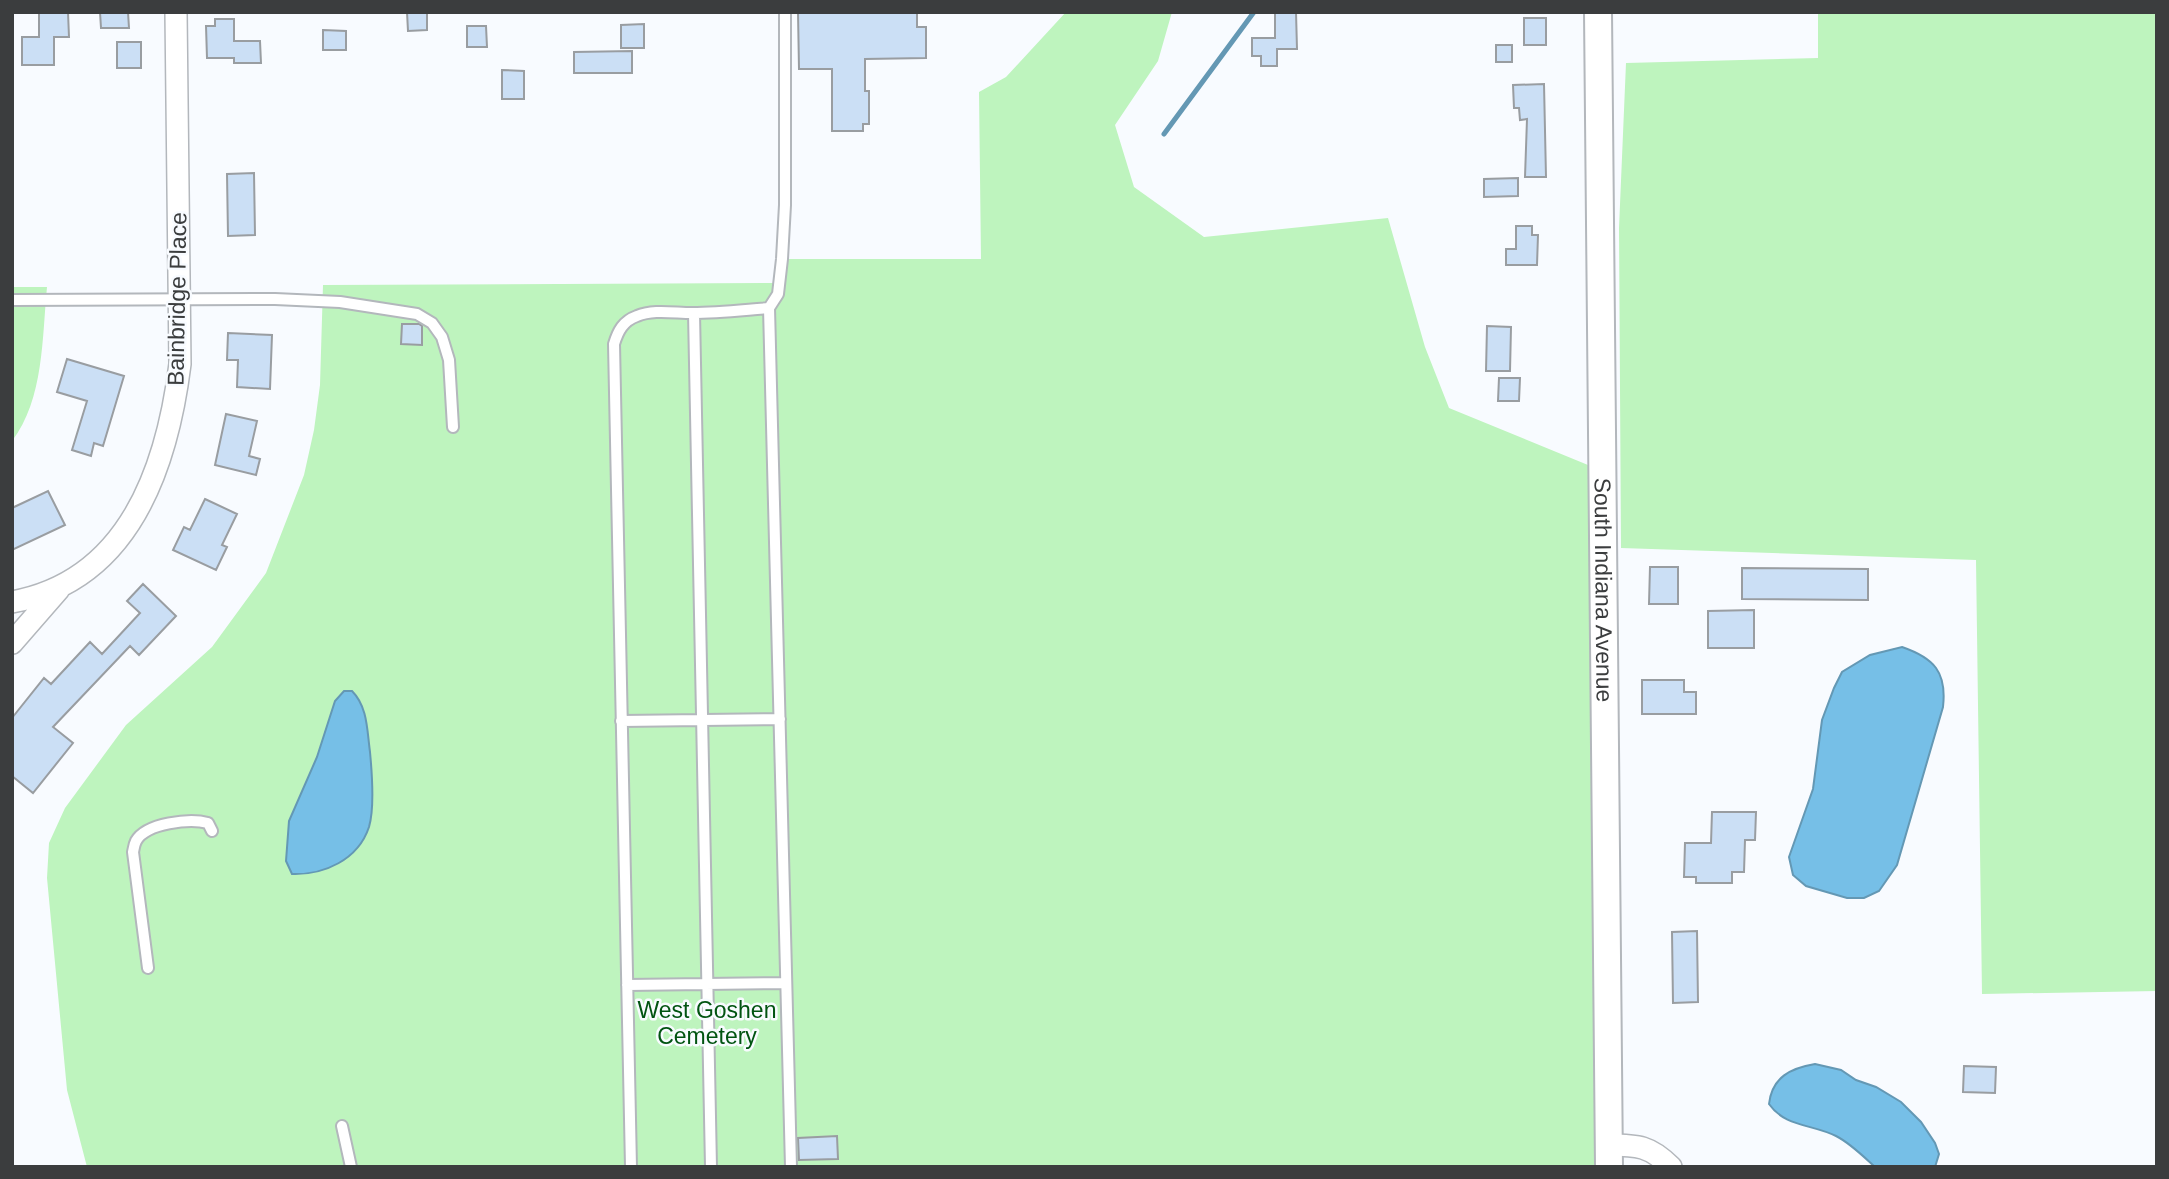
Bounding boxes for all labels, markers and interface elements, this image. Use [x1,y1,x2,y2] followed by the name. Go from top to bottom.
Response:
[162,212,192,386] street label: Bainbridge Place
[1589,477,1618,702] street label: South Indiana Avenue
[638,997,776,1049] park label: West Goshen Cemetery

